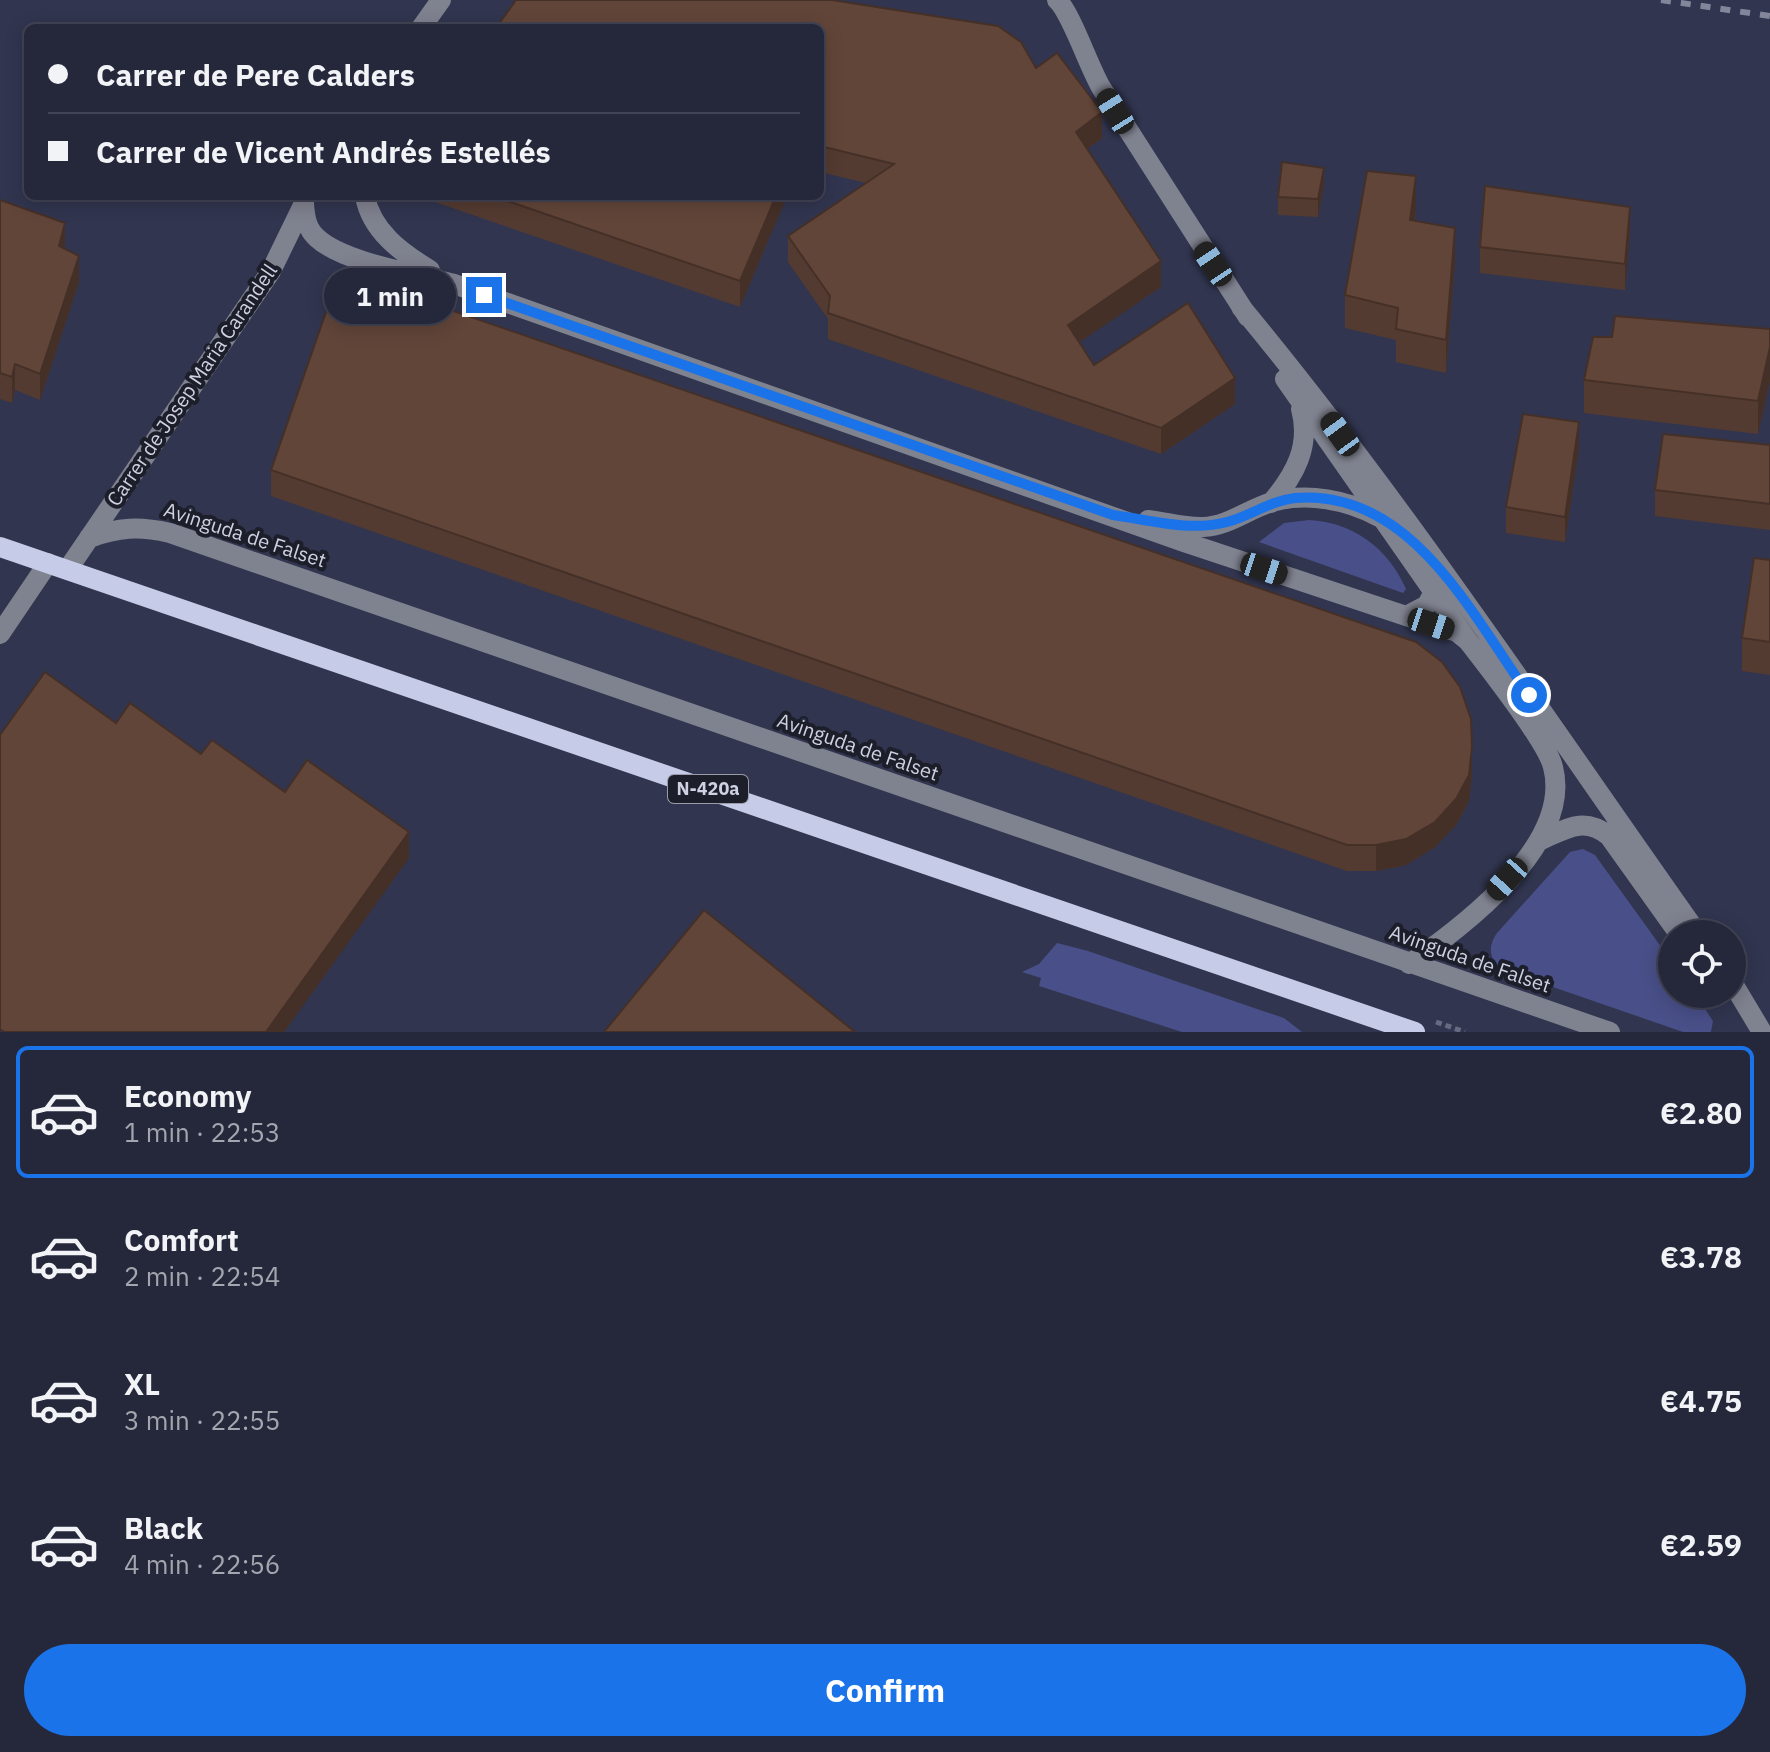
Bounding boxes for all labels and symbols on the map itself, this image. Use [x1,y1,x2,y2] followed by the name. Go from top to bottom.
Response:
[1092,84,1138,138] car
[1190,237,1236,291] car
[100,258,283,511] street label: Carrer de Josep Maria Carandell
[324,267,456,323] callout: 1 min
[466,277,502,313] route end
[1316,408,1364,460] car
[161,496,330,573] street label: Avinguda de Falset
[1237,550,1291,588] car
[1404,605,1458,643] car
[1511,677,1547,713] route start
[774,706,942,787] street label: Avinguda de Falset
[668,775,748,803] road number: N-420a
[1482,853,1532,905] car
[1386,918,1554,999] street label: Avinguda de Falset

